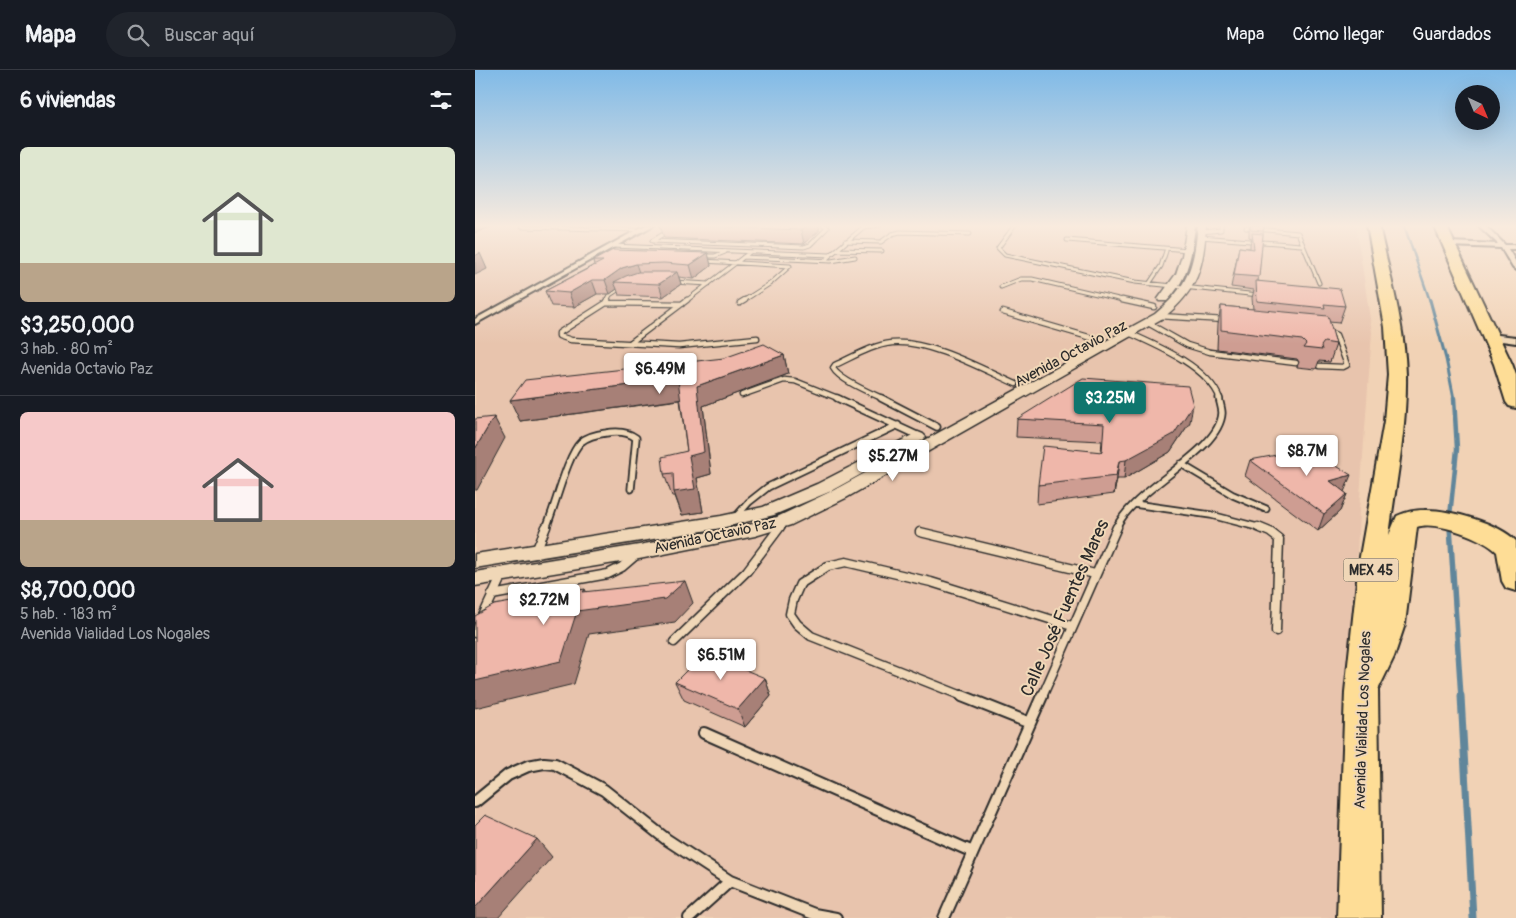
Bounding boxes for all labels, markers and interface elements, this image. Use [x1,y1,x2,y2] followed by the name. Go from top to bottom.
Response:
[106,12,456,57] search box
[25,20,76,49] text: Mapa
[124,21,152,49] icon: search
[164,23,255,47] text: Buscar aquí
[1226,23,1264,46] text: Mapa
[1292,23,1384,46] text: Cómo llegar
[1412,23,1491,46] text: Guardados
[1455,85,1500,130] north arrow
[1455,85,1500,130] map controls
[427,86,455,114] icon: filters
[20,87,115,114] text: 6 viviendas
[193,179,283,269] icon: home
[20,312,134,339] text: $3,250,000
[1011,316,1131,392] street label: Avenida Octavio Paz
[20,339,113,359] text: 3 hab. · 80 m²
[619,352,701,395] pin: $6.49M
[20,359,153,379] text: Avenida Octavio Paz
[635,359,685,379] text: $6.49M
[1069,382,1151,424] pin: $3.25M
[1085,388,1135,408] text: $3.25M
[1272,434,1342,477] pin: $8.7M
[852,440,934,482] pin: $5.27M
[1287,441,1327,461] text: $8.7M
[193,445,283,535] icon: home
[868,446,918,466] text: $5.27M
[652,514,778,558] street label: Avenida Octavio Paz
[1016,516,1114,700] street label: Calle José Fuentes Mares
[1343,558,1399,582] road number: MEX 45
[20,577,135,604] text: $8,700,000
[503,584,585,626] pin: $2.72M
[519,590,569,610] text: $2.72M
[20,604,117,624] text: 5 hab. · 183 m²
[20,624,210,644] text: Avenida Vialidad Los Nogales
[1350,630,1376,809] street label: Avenida Vialidad Los Nogales
[680,638,762,681] pin: $6.51M
[697,645,745,665] text: $6.51M

